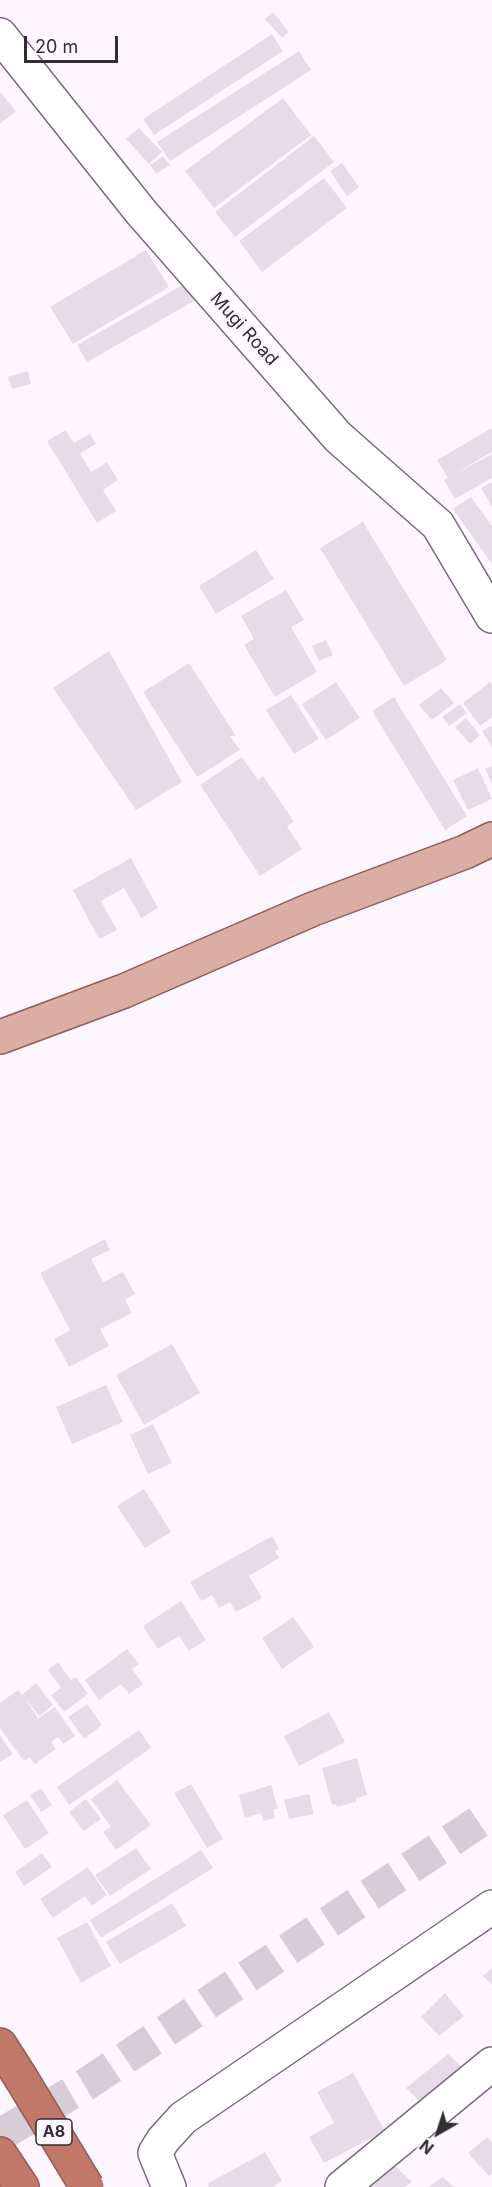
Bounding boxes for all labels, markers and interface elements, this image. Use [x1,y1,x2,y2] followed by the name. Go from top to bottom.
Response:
[27,24,122,62] scale bar
[35,36,78,57] text: 20 m
[206,288,282,370] street label: Mugi Road
[408,2103,468,2163] north arrow
[36,2119,72,2145] road number: A8
[416,2135,438,2159] text: N

